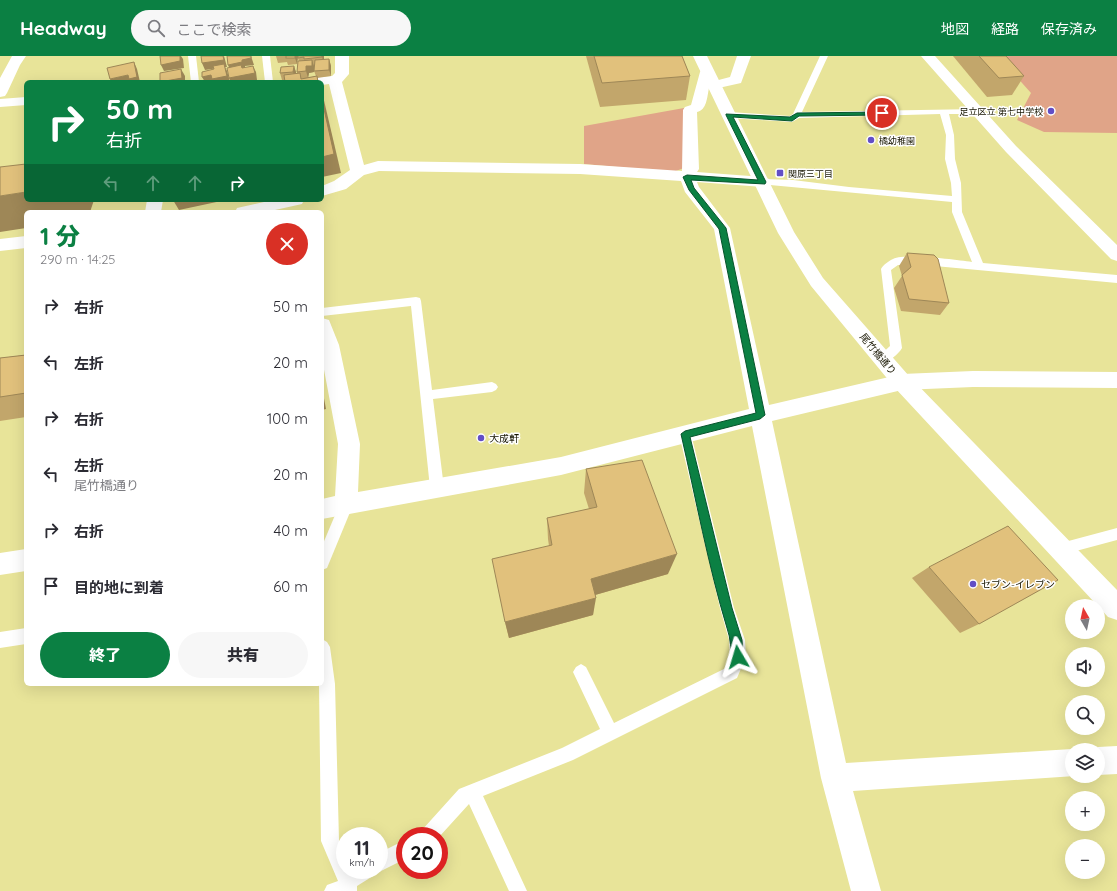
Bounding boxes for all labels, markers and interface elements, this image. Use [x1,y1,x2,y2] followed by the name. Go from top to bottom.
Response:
[131,10,411,46] search box
[20,16,107,40] text: Headway
[145,17,167,39] icon: search
[177,20,252,39] text: ここで検索
[941,20,969,38] text: 地図
[991,20,1019,38] text: 経路
[1041,20,1097,38] text: 保存済み
[106,91,173,126] text: 50 m
[40,96,92,148] icon: right
[865,96,899,130] pin
[871,102,893,124] icon: arrive
[960,106,1043,117] place label: 足立区立 第七中学校
[1046,106,1056,116] marker: 足立区立 第七中学校
[106,129,142,152] text: 右折
[866,135,876,145] marker: 橘幼稚園
[879,135,915,146] place label: 橘幼稚園
[775,168,785,178] marker: 関原三丁目
[788,168,833,179] place label: 関原三丁目
[100,172,122,194] icon: left
[142,172,164,194] icon: ahead
[184,172,206,194] icon: ahead
[226,172,248,194] icon: right
[40,221,80,251] text: 1 分
[266,223,308,265] button: close
[40,251,115,267] text: 290 m · 14:25
[40,295,62,317] icon: right
[273,297,308,316] text: 50 m
[74,298,104,317] text: 右折
[857,331,899,377] street label: 尾竹橋通り
[40,351,62,373] icon: left
[273,353,308,372] text: 20 m
[74,354,104,373] text: 左折
[40,407,62,429] icon: right
[267,409,308,428] text: 100 m
[74,410,104,429] text: 右折
[489,432,519,445] place label: 大成軒
[476,433,486,443] marker: 大成軒
[74,456,104,475] text: 左折
[40,463,62,485] icon: left
[273,465,308,484] text: 20 m
[74,477,139,493] text: 尾竹橋通り
[40,519,62,541] icon: right
[273,521,308,540] text: 40 m
[74,522,104,541] text: 右折
[40,575,62,597] icon: arrive
[273,577,308,596] text: 60 m
[74,578,164,597] text: 目的地に到着
[981,578,1055,591] place label: セブン-イレブン
[968,579,978,589] marker: セブン-イレブン
[1065,599,1105,639] north arrow
[1065,599,1105,879] map controls
[40,632,170,678] button: 終了
[178,632,308,678] button: 共有
[717,636,759,678] position arrow
[1065,647,1105,687] button: sound
[1065,695,1105,735] button: search
[1065,743,1105,783] button: layers
[1065,791,1105,831] button: +
[396,827,448,879] speed limit sign: 20
[354,835,370,860] text: 11
[1065,839,1105,879] button: −
[349,856,375,869] text: km/h

